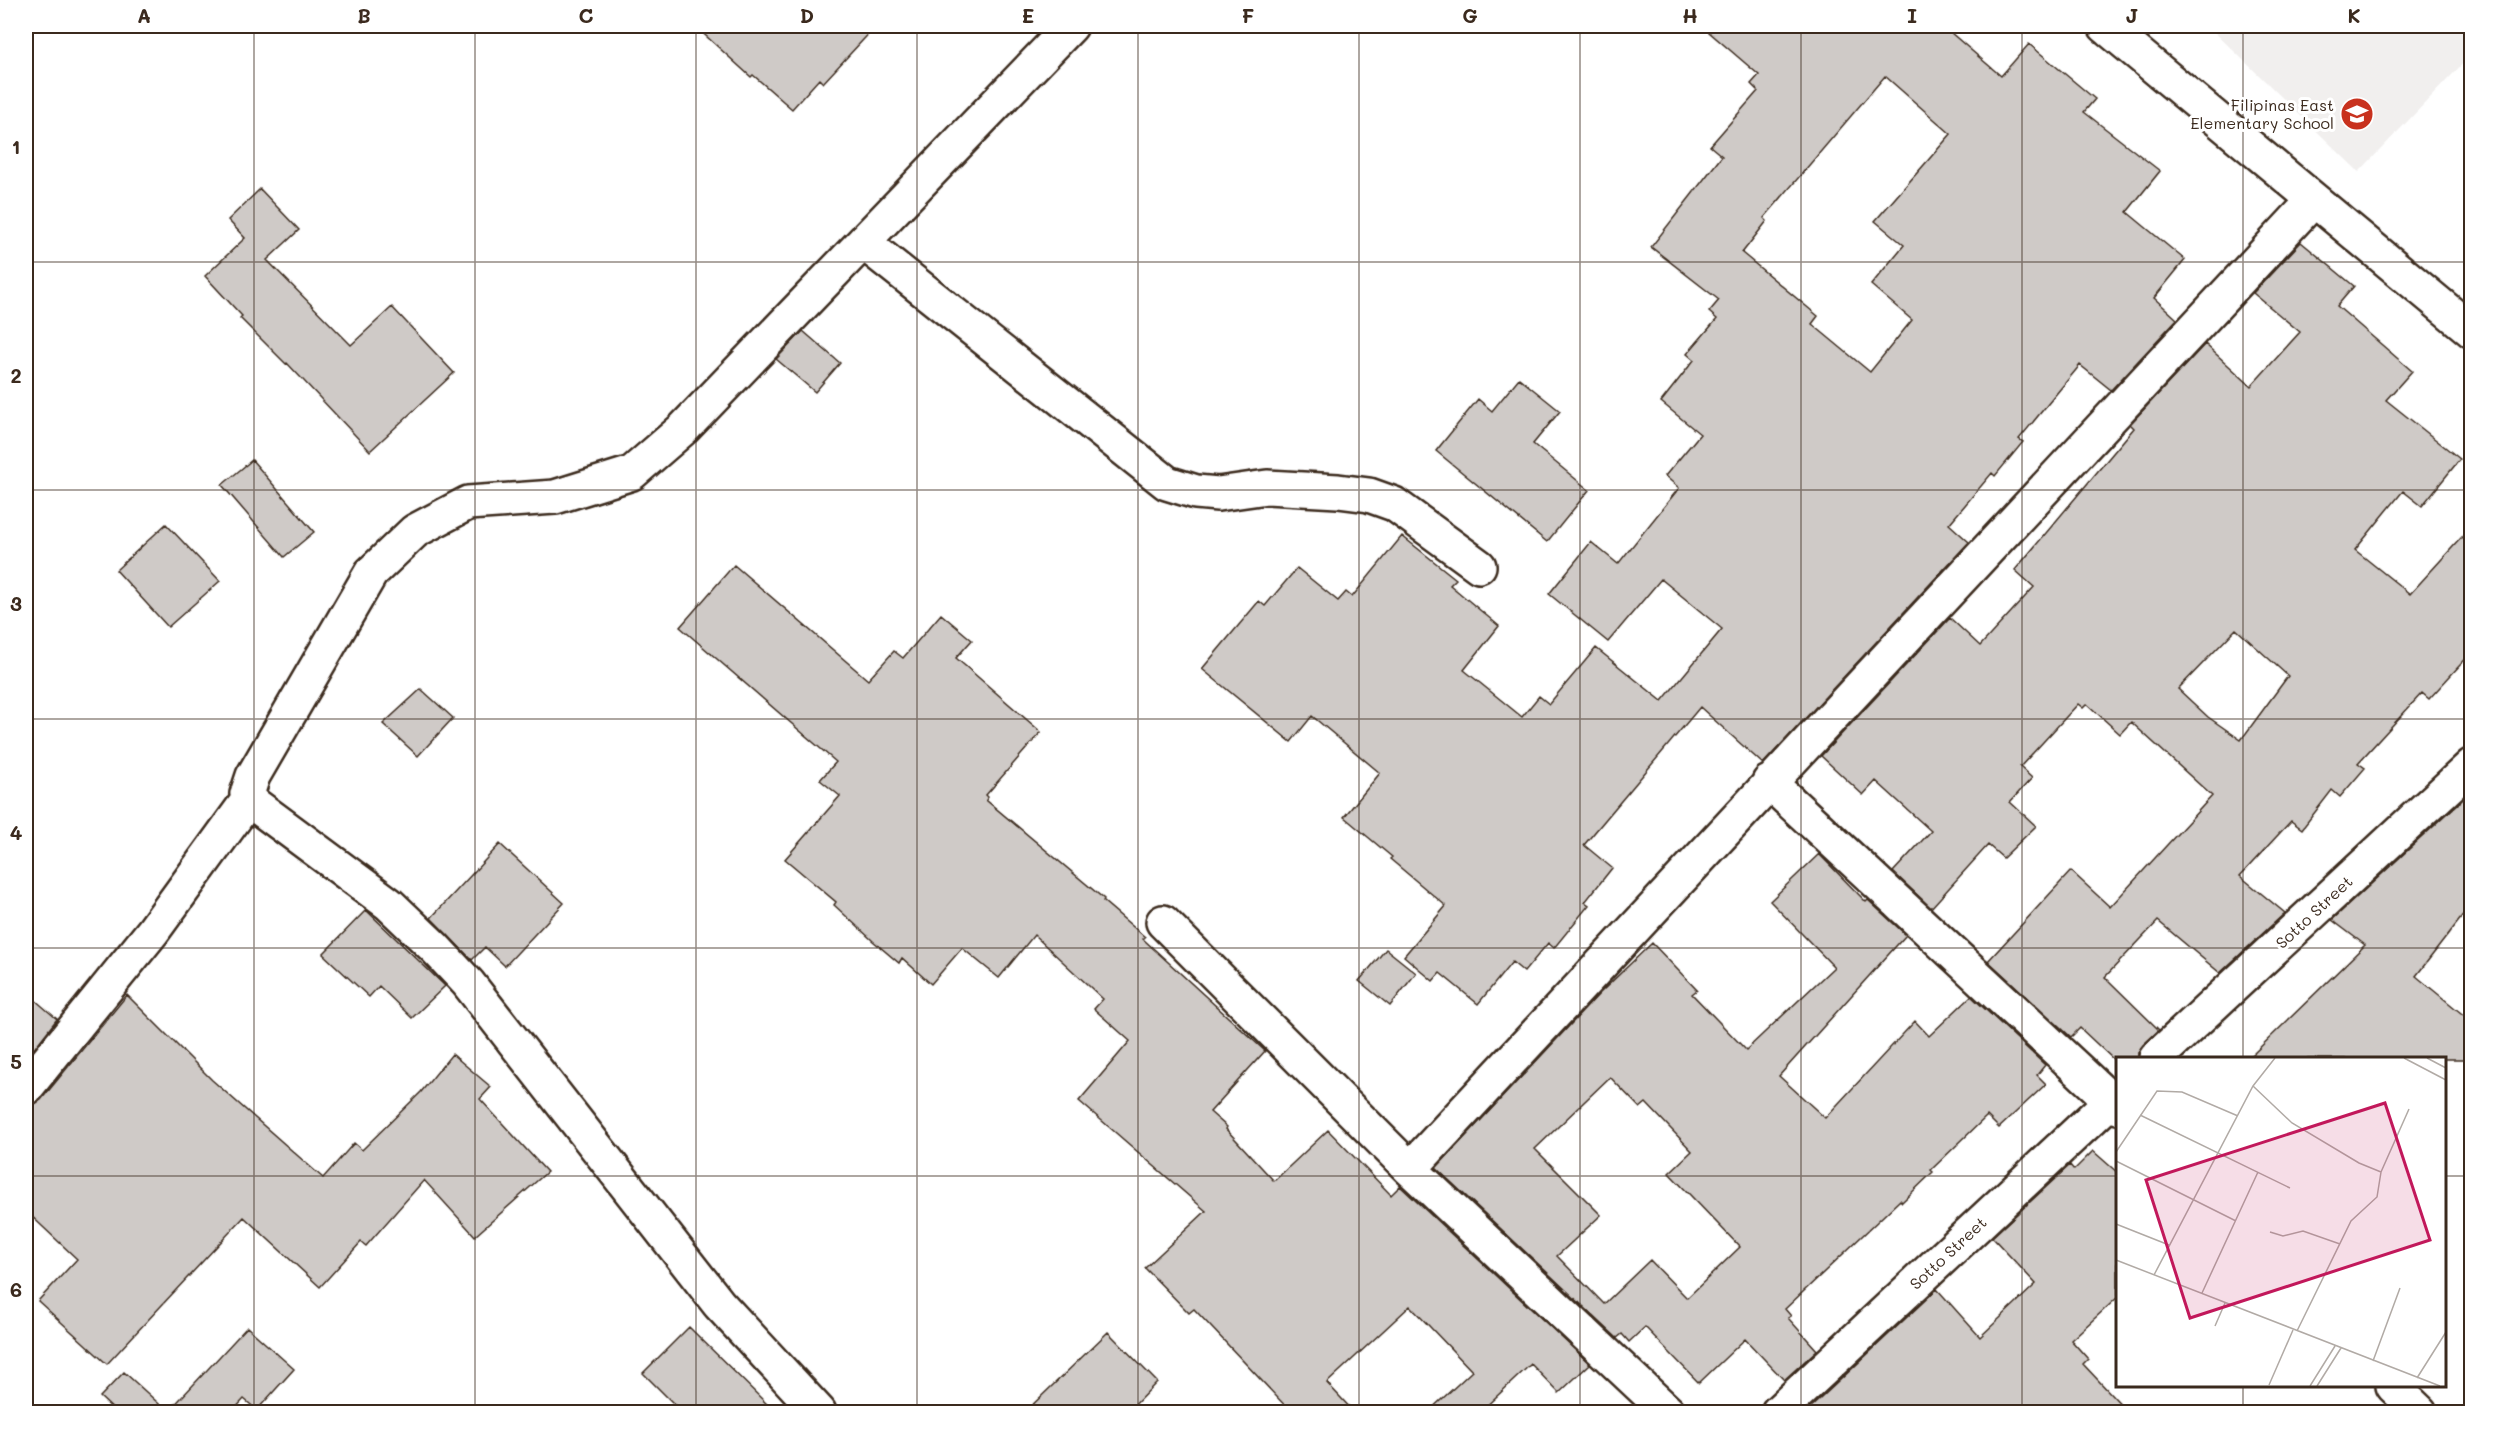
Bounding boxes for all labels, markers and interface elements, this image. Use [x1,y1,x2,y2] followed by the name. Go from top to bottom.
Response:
[137,2,151,28] text: A
[357,2,371,28] text: B
[579,2,594,28] text: C
[800,2,814,28] text: D
[1022,2,1034,28] text: E
[1242,2,1255,28] text: F
[1462,2,1478,28] text: G
[1682,2,1698,28] text: H
[1907,2,1917,28] text: I
[2125,2,2139,28] text: J
[2347,2,2361,28] text: K
[2190,94,2334,133] place label: Filipinas East Elementary School
[2339,96,2375,132] school or university icon: Filipinas East Elementary School
[12,133,20,159] text: 1
[10,362,22,388] text: 2
[10,590,22,616] text: 3
[10,819,23,845] text: 4
[2271,870,2357,953] street label: Sotto Street
[10,1048,22,1074] text: 5
[2116,1057,2446,1387] inset map
[1905,1211,1991,1294] street label: Sotto Street
[10,1276,22,1302] text: 6

